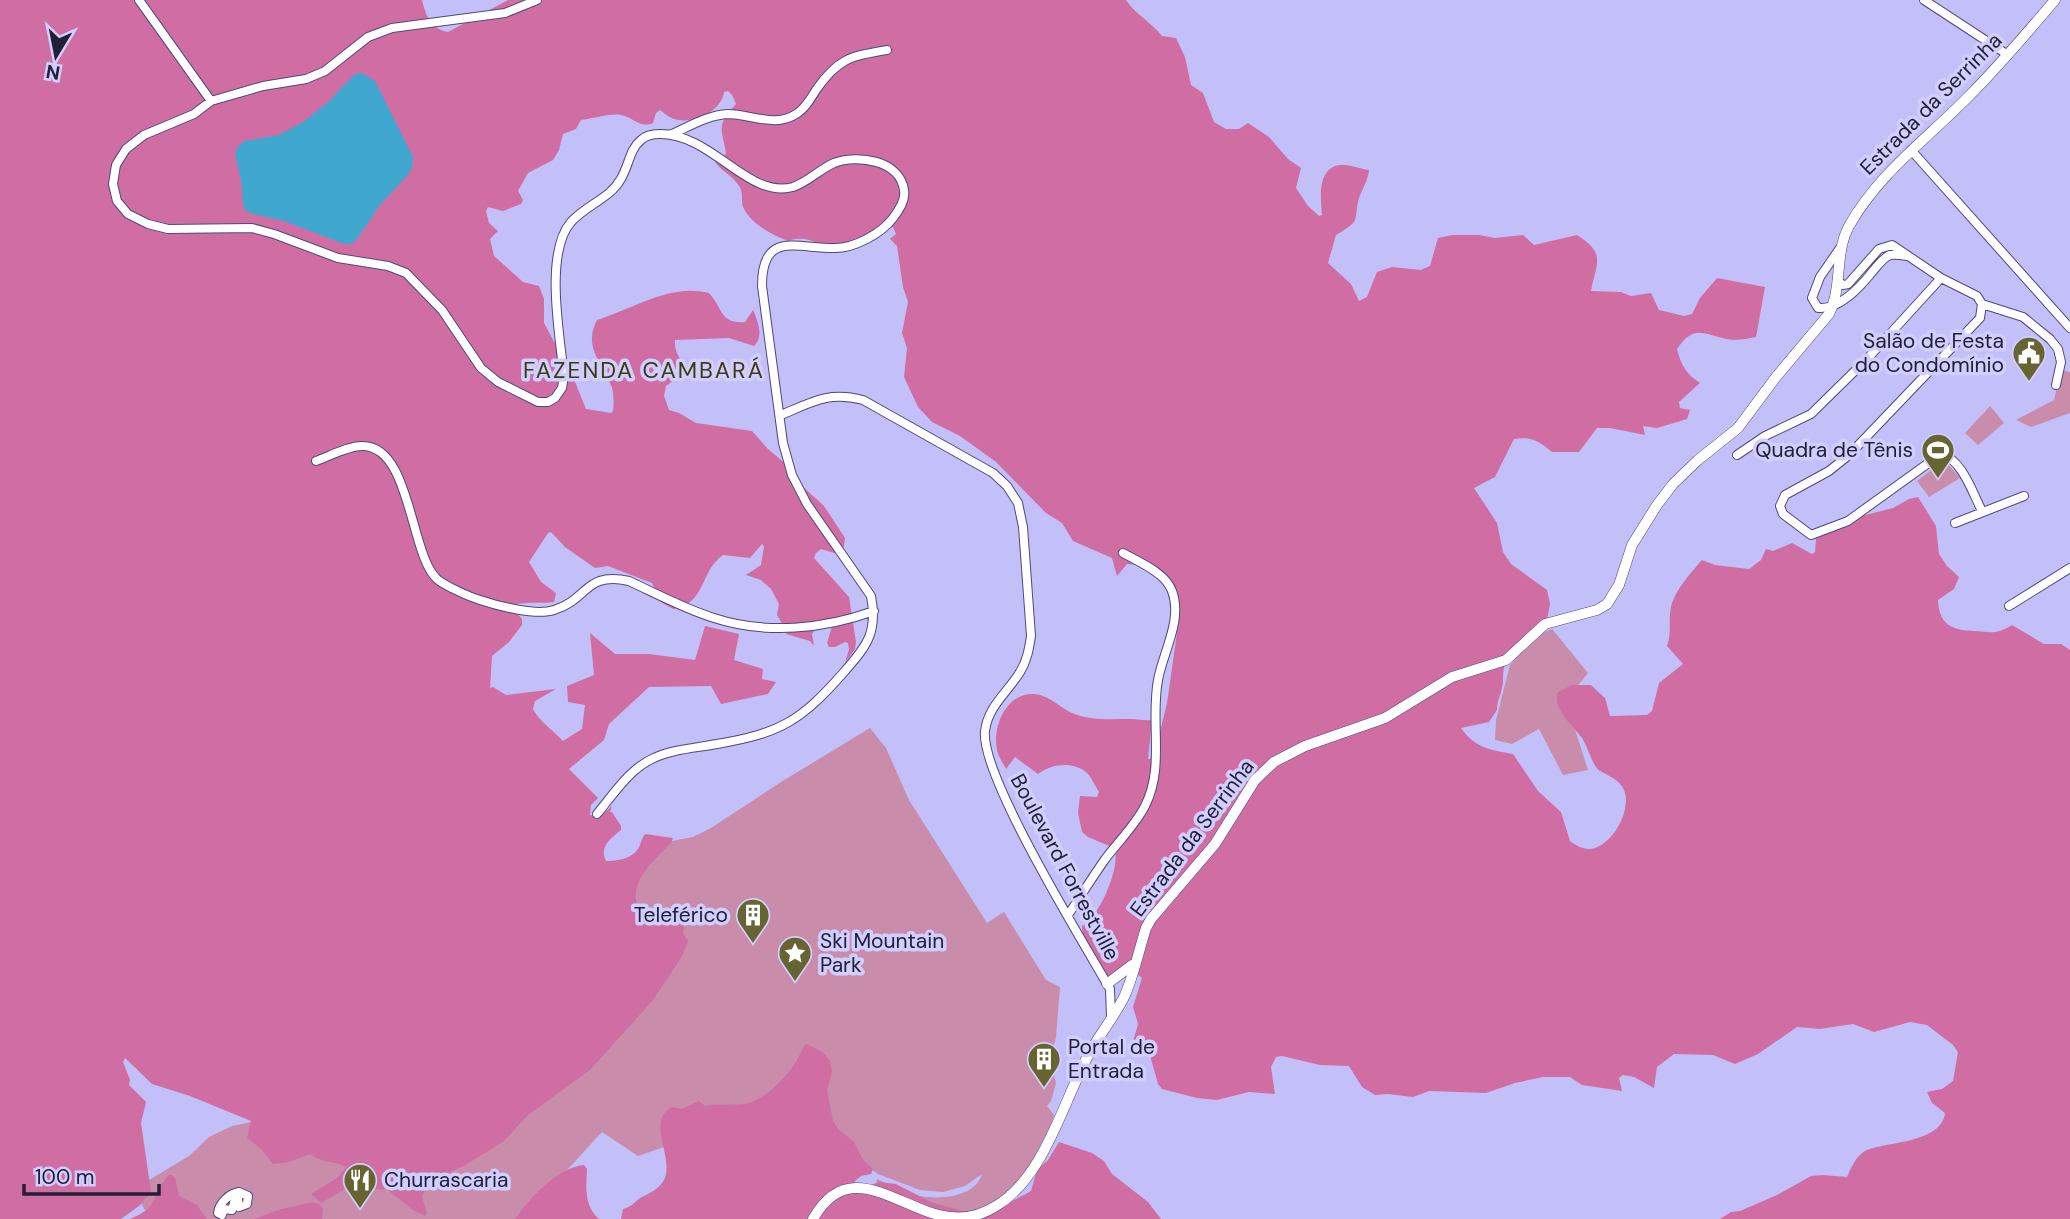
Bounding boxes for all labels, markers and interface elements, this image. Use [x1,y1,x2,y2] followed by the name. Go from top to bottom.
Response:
[21,21,91,91] north arrow
[1854,27,2008,181] street label: Estrada da Serrinha
[44,59,62,86] text: N
[1855,327,2004,379] place label: Salão de Festa do Condomínio
[2010,334,2048,383] public building icon: Salão de Festa do Condomínio
[523,355,765,385] district label: FAZENDA CAMBARÁ
[1919,431,1957,480] sports icon: Quadra de Tênis
[1755,436,1913,464] place label: Quadra de Tênis
[1124,754,1260,922] street label: Estrada da Serrinha
[1004,769,1126,965] street label: Boulevard Forrestville
[734,896,772,945] building icon: Teleférico
[634,901,728,929] place label: Teleférico
[820,927,944,979] place label: Ski Mountain Park
[776,934,814,983] place icon: Ski Mountain Park
[1068,1033,1155,1085] place label: Portal de Entrada
[1025,1040,1063,1089] building icon: Portal de Entrada
[24,1152,159,1196] scale bar
[341,1161,379,1210] restaurant icon: Churrascaria
[35,1163,95,1191] text: 100 m
[384,1166,508,1194] place label: Churrascaria

